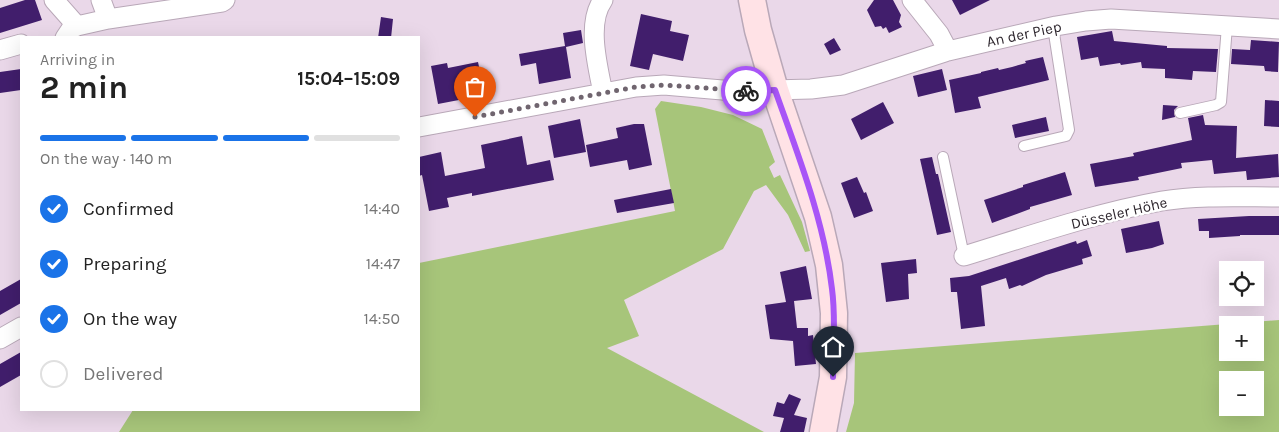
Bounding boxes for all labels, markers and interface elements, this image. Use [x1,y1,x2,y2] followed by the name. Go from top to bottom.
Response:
[985,17,1063,51] street label: An der Piep
[40,50,115,69] text: Arriving in
[454,66,496,117] pin
[721,66,771,116] courier
[297,68,400,90] text: 15:04–15:09
[40,69,128,106] text: 2 min
[461,73,489,101] icon: bag
[732,77,760,105] icon: bike
[40,149,172,168] text: On the way · 140 m
[1069,193,1169,233] street label: Düsseler Höhe
[40,195,68,223] icon: check
[83,198,174,220] text: Confirmed
[364,199,400,218] text: 14:40
[40,250,68,278] icon: check
[83,253,166,275] text: Preparing
[366,254,400,273] text: 14:47
[1219,261,1264,416] map controls
[1219,261,1264,306] button: locate
[40,305,68,333] icon: check
[83,308,177,330] text: On the way
[364,309,400,328] text: 14:50
[1219,316,1264,361] button: +
[812,326,854,377] pin
[819,333,847,361] icon: home
[83,363,163,385] text: Delivered
[1219,371,1264,416] button: −

